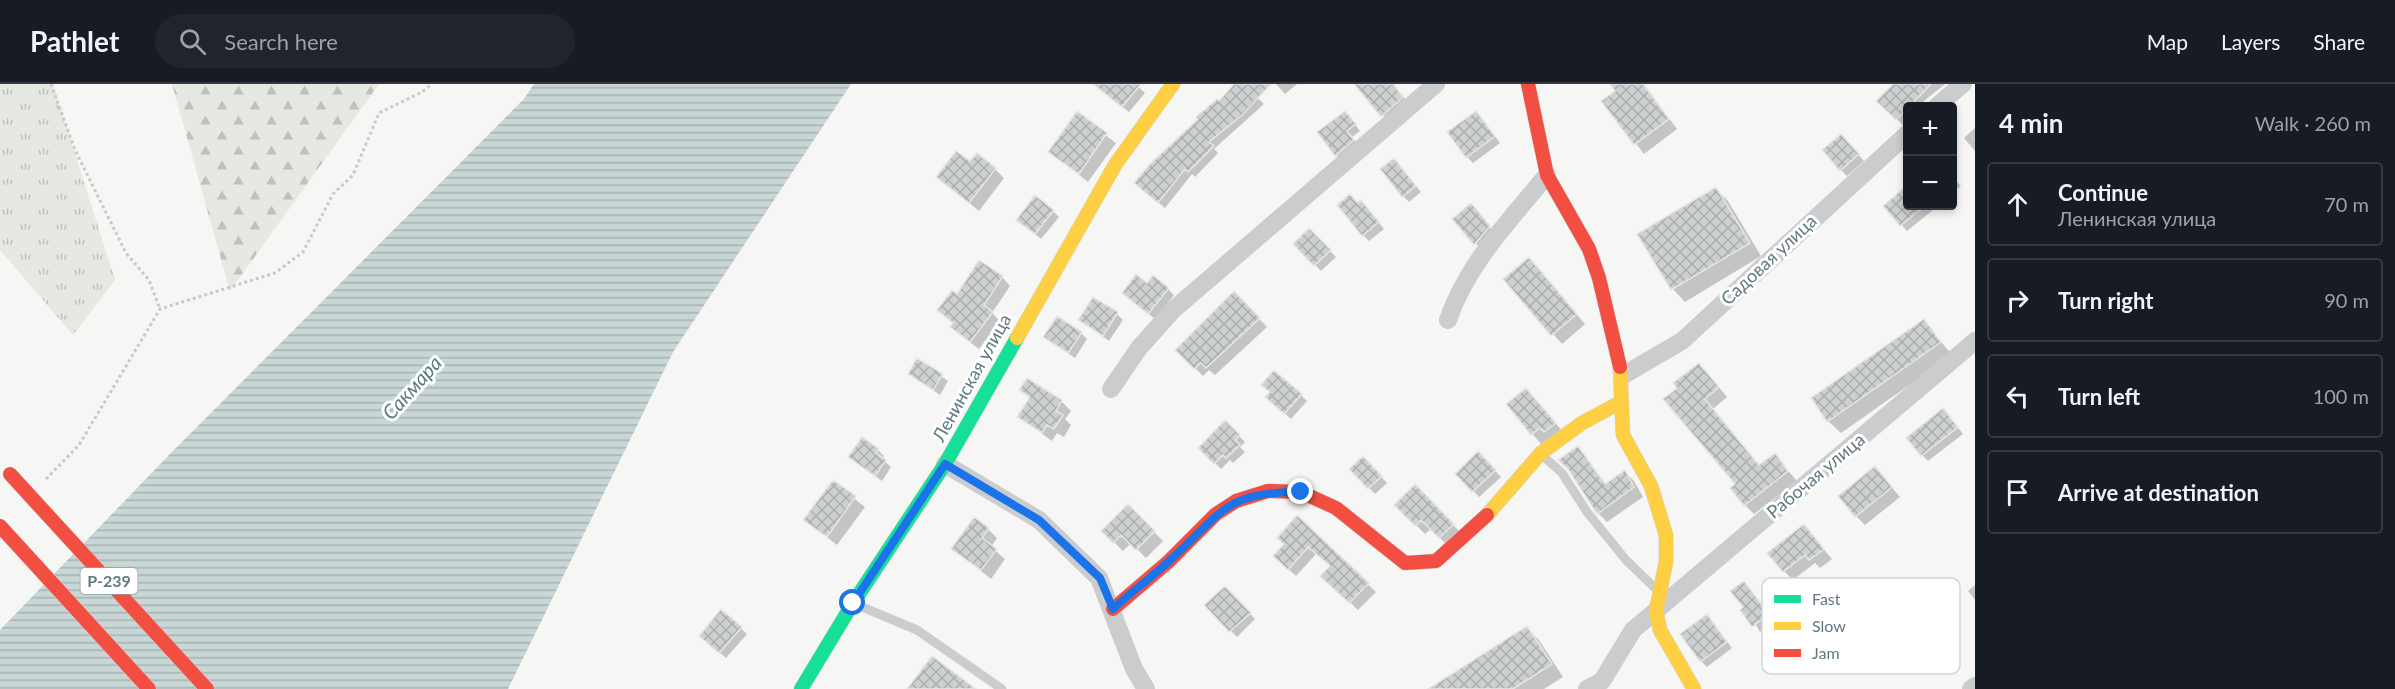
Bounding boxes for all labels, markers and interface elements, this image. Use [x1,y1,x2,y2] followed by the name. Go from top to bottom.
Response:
[155,14,575,68] search box
[30,24,119,58] text: Pathlet
[176,25,209,58] icon: search
[224,28,338,55] text: Search here
[2147,29,2188,54] text: Map
[2221,29,2280,54] text: Layers
[2313,29,2365,54] text: Share
[1903,102,1957,210] map controls
[1903,102,1957,156] button: +
[1999,107,2063,139] text: 4 min
[2255,111,2371,135] text: Walk · 260 m
[1903,156,1957,210] button: −
[2058,179,2148,206] text: Continue
[2001,188,2034,221] icon: ahead
[2324,192,2369,216] text: 70 m
[2058,206,2216,230] text: Ленинская улица
[1716,209,1821,309] street label: Садовая улица
[2001,284,2034,317] icon: right
[2058,287,2153,314] text: Turn right
[2324,288,2369,312] text: 90 m
[926,310,1015,446] street label: Ленинская улица
[377,351,446,424] water label: Сакмара
[2001,380,2034,413] icon: left
[2058,383,2140,410] text: Turn left
[2313,384,2369,408] text: 100 m
[1762,428,1869,523] street label: Рабочая улица
[2001,476,2034,509] icon: arrive
[1287,478,1313,504] route end
[2058,479,2259,506] text: Arrive at destination
[80,568,138,594] road number: Р-239
[1762,578,1960,674] legend
[839,589,865,615] route start
[1812,589,1841,608] text: Fast
[1812,616,1846,635] text: Slow
[1812,643,1840,662] text: Jam

